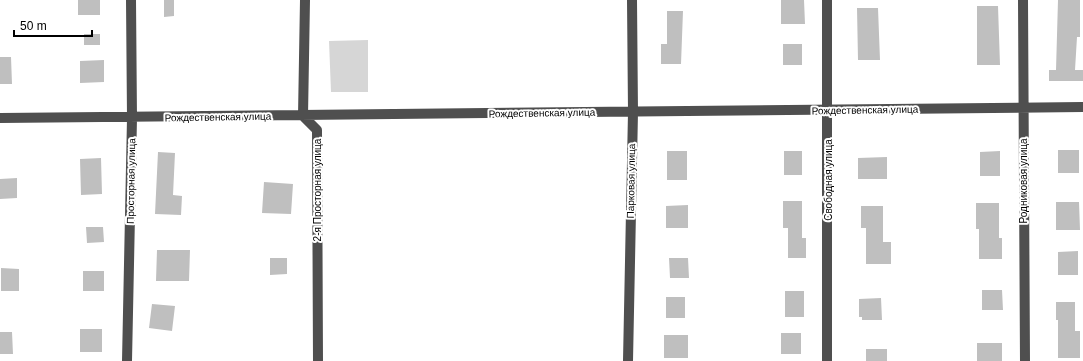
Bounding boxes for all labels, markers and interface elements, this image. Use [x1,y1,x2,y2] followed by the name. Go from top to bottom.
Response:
[14,12,92,38] scale bar
[20,19,47,33] text: 50 m
[812,104,919,116] street label: Рождественская улица
[489,107,596,119] street label: Рождественская улица
[165,111,272,123] street label: Рождественская улица
[125,138,137,224] street label: Просторная улица
[312,138,323,241] street label: 2-я Просторная улица
[1018,138,1029,224] street label: Родниковая улица
[823,139,834,221] street label: Свободная улица
[625,143,637,218] street label: Парковая улица

